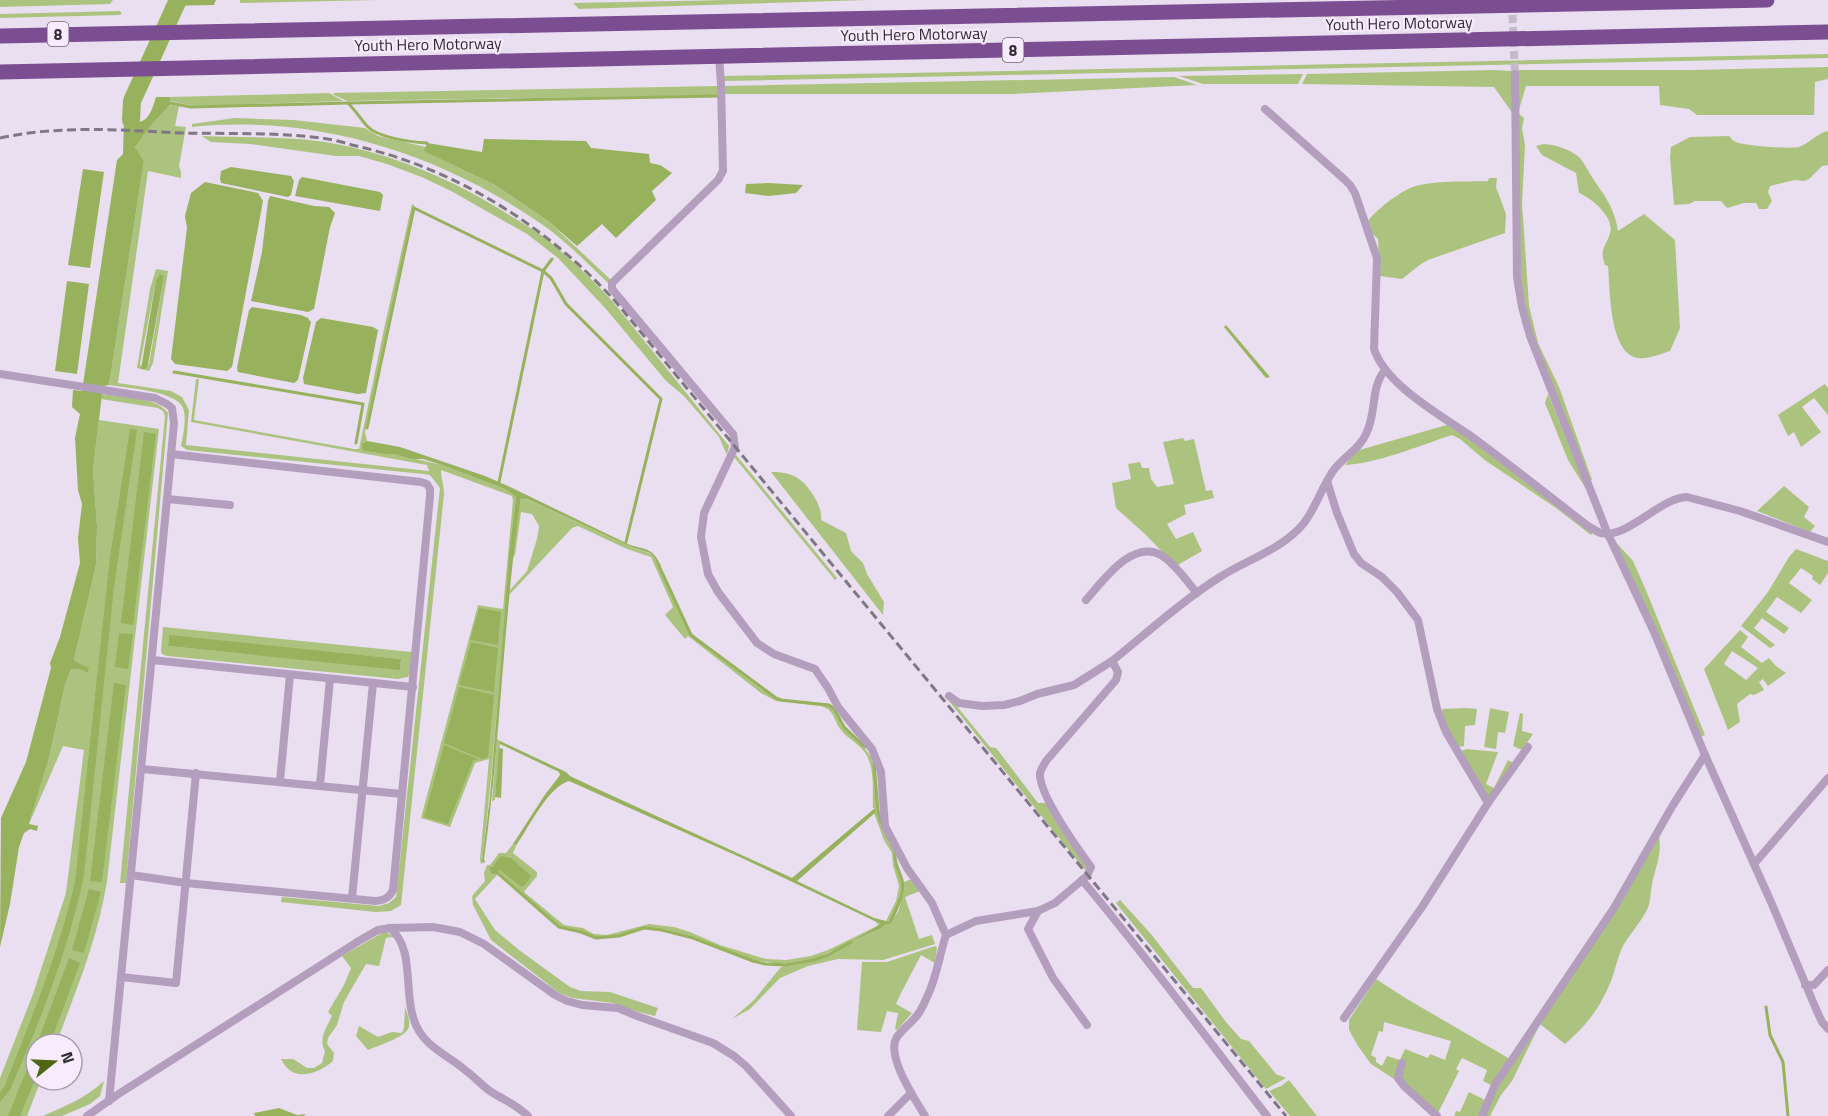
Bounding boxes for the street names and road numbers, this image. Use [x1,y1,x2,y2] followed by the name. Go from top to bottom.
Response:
[1325,10,1473,36] street label: Youth Hero Motorway
[840,21,988,47] street label: Youth Hero Motorway
[48,22,68,46] road number: 8
[354,31,502,57] street label: Youth Hero Motorway
[1002,38,1024,62] road number: 8

